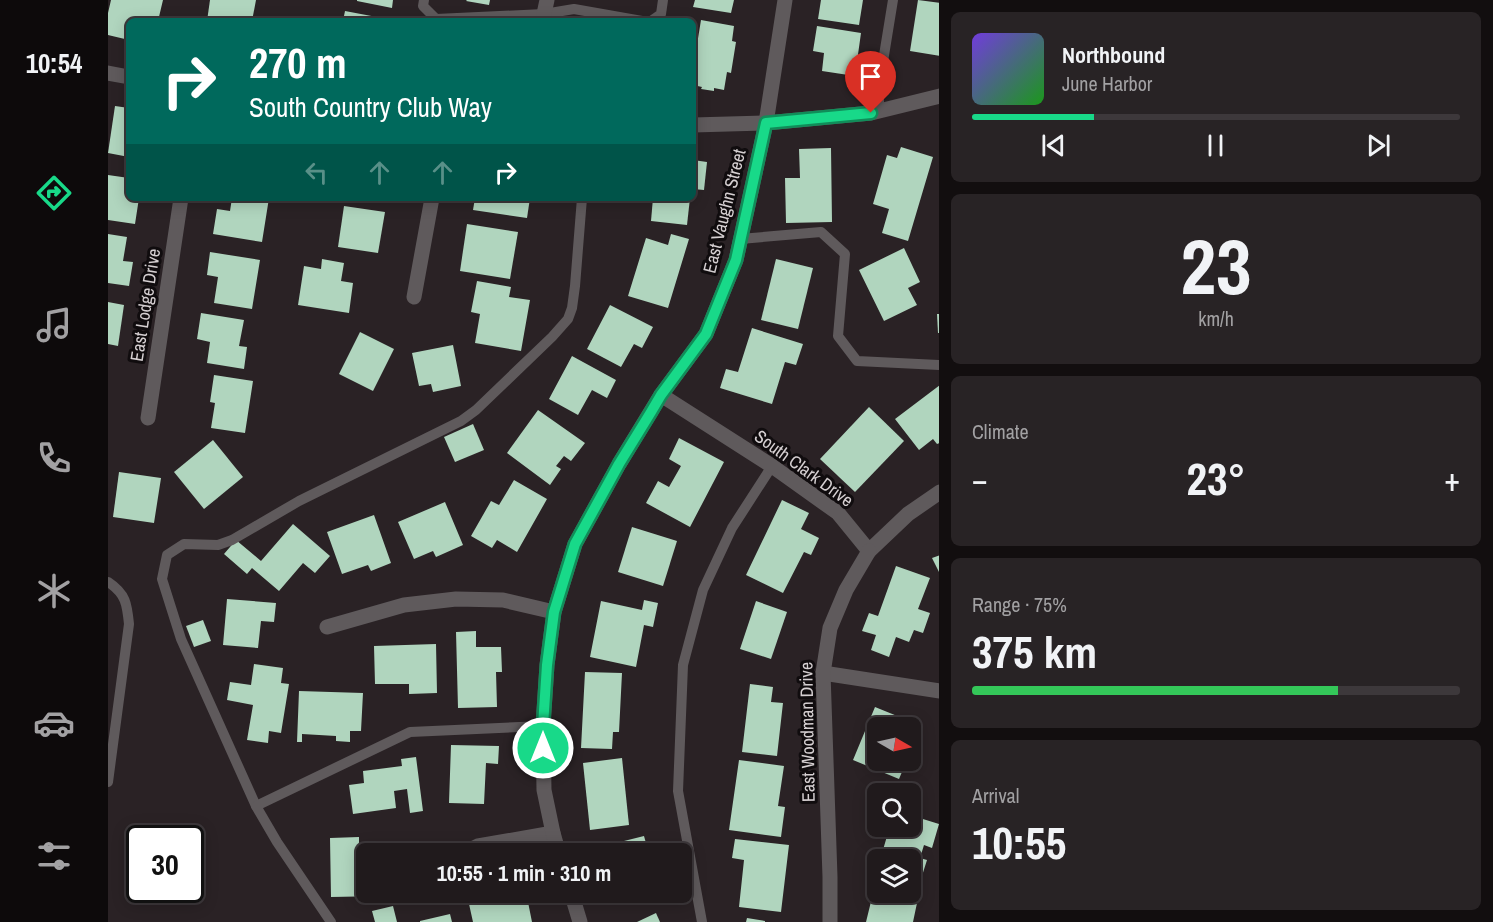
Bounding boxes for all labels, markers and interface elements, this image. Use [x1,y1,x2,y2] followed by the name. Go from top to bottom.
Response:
[249,35,347,91] text: 270 m
[1062,40,1165,70] text: Northbound
[150,42,228,120] icon: right
[26,45,82,81] text: 10:54
[845,51,896,113] pin
[854,60,887,93] icon: arrive
[1062,70,1152,97] text: June Harbor
[249,89,492,125] text: South Country Club Way
[1037,129,1070,162] icon: previous
[1199,129,1232,162] icon: pause
[1362,129,1395,162] icon: next
[697,146,751,276] street label: East Vaughn Street
[300,156,333,189] icon: left
[363,156,396,189] icon: ahead
[426,156,459,189] icon: ahead
[489,156,522,189] icon: right
[33,172,75,214] icon: directions
[1180,213,1252,318] text: 23
[124,247,166,363] street label: East Lodge Drive
[33,304,75,346] icon: music
[1198,305,1234,332] text: km/h
[972,418,1029,445] text: Climate
[750,424,858,512] street label: South Clark Drive
[33,437,75,479] icon: phone
[1186,448,1246,509] text: 23°
[972,457,988,501] text: −
[1444,457,1460,501] text: +
[33,570,75,612] icon: climate
[972,591,1067,618] text: Range · 75%
[972,621,1097,682] text: 375 km
[793,662,821,802] street label: East Woodman Drive
[33,702,75,744] icon: car
[511,716,575,780] position arrow
[867,717,921,771] north arrow
[867,717,921,903] map controls
[972,782,1019,809] text: Arrival
[867,783,921,837] button: search
[972,812,1066,873] text: 10:55
[126,825,204,903] speed limit sign: 30
[33,835,75,877] icon: filters
[867,849,921,903] button: layers
[437,858,611,888] text: 10:55 · 1 min · 310 m

